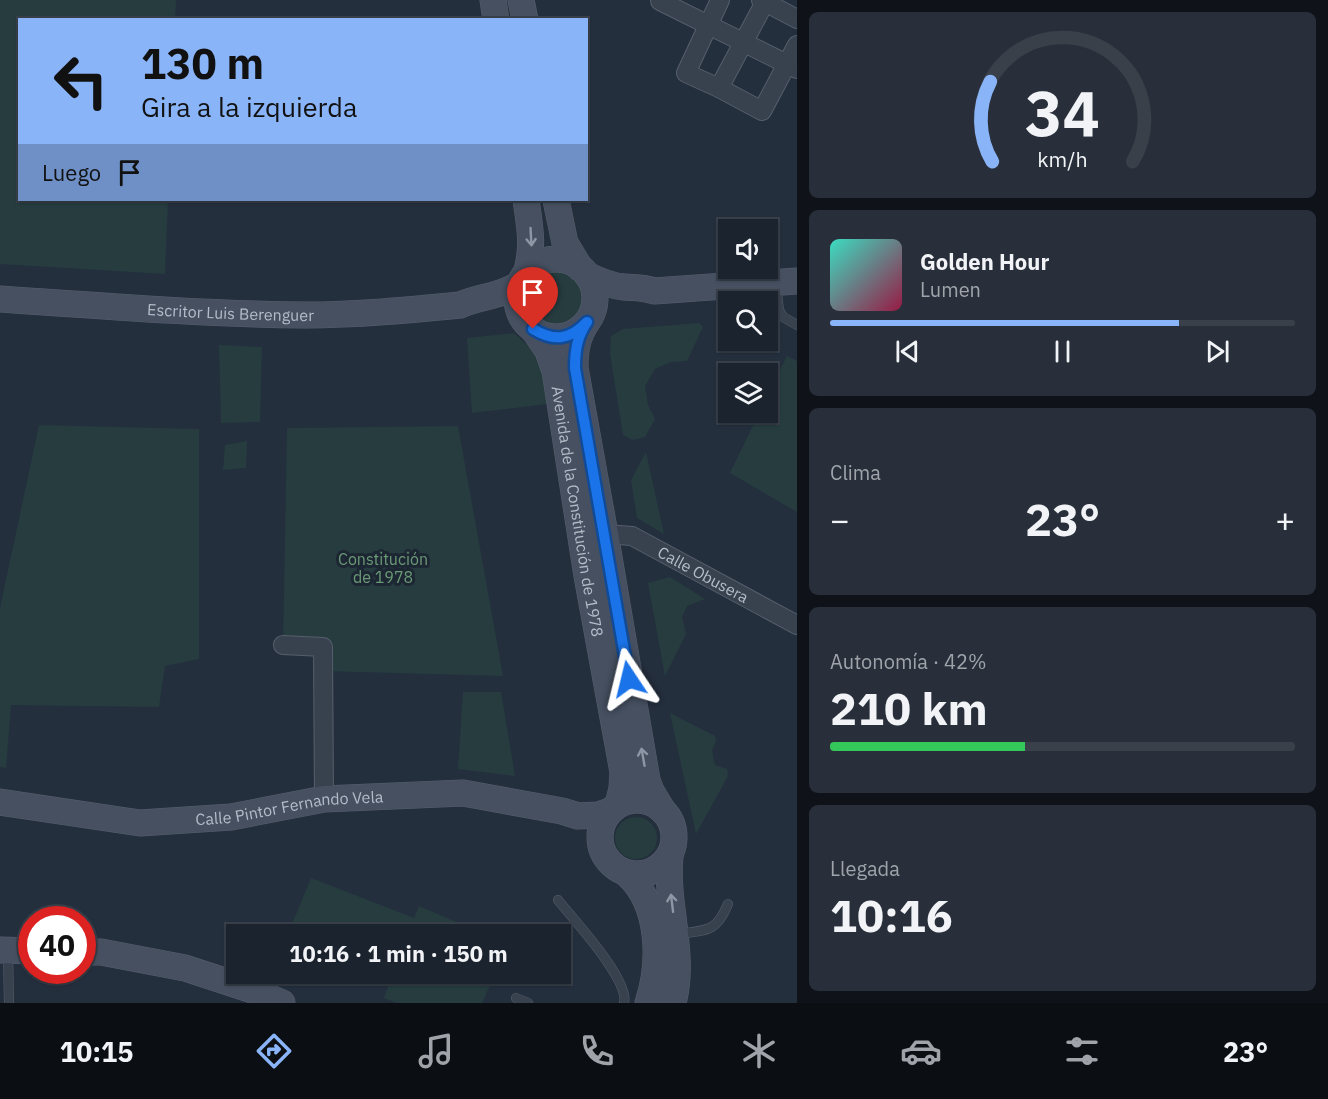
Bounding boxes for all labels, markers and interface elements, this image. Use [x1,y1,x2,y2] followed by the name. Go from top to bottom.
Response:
[141,36,264,91] text: 130 m
[42,42,120,120] icon: left
[1025,72,1100,153] text: 34
[141,89,357,124] text: Gira a la izquierda
[1037,145,1088,173] text: km/h
[113,156,146,189] icon: arrive
[42,158,101,187] text: Luego
[718,219,778,423] map controls
[718,219,778,279] button: sound
[525,227,536,247] one-way arrow
[920,247,1049,276] text: Golden Hour
[507,267,558,329] pin
[516,276,549,309] icon: arrive
[920,276,981,303] text: Lumen
[718,291,778,351] button: search
[147,299,314,325] street label: Escritor Luis Berenguer
[891,335,924,368] icon: previous
[1046,335,1079,368] icon: pause
[1201,335,1234,368] icon: next
[718,363,778,423] button: layers
[547,384,608,638] street label: Avenida de la Constitución de 1978
[830,459,881,486] text: Clima
[1025,490,1100,548] text: 23°
[830,498,850,541] text: −
[1275,498,1295,541] text: +
[654,542,753,607] street label: Calle Obusera
[338,549,428,587] park label: Constitución de 1978
[597,647,661,711] position arrow
[830,648,987,675] text: Autonomía · 42%
[830,679,988,737] text: 210 km
[637,747,648,767] one-way arrow
[195,786,384,829] street label: Calle Pintor Fernando Vela
[830,855,900,882] text: Llegada
[830,886,953,944] text: 10:16
[666,894,677,914] one-way arrow
[18,906,96,984] speed limit sign: 40
[289,939,508,968] text: 10:16 · 1 min · 150 m
[253,1030,295,1072] icon: directions
[415,1030,457,1072] icon: music
[576,1030,618,1072] icon: phone
[738,1030,780,1072] icon: climate
[900,1030,942,1072] icon: car
[1061,1030,1103,1072] icon: filters
[60,1034,134,1069] text: 10:15
[1223,1034,1268,1069] text: 23°

